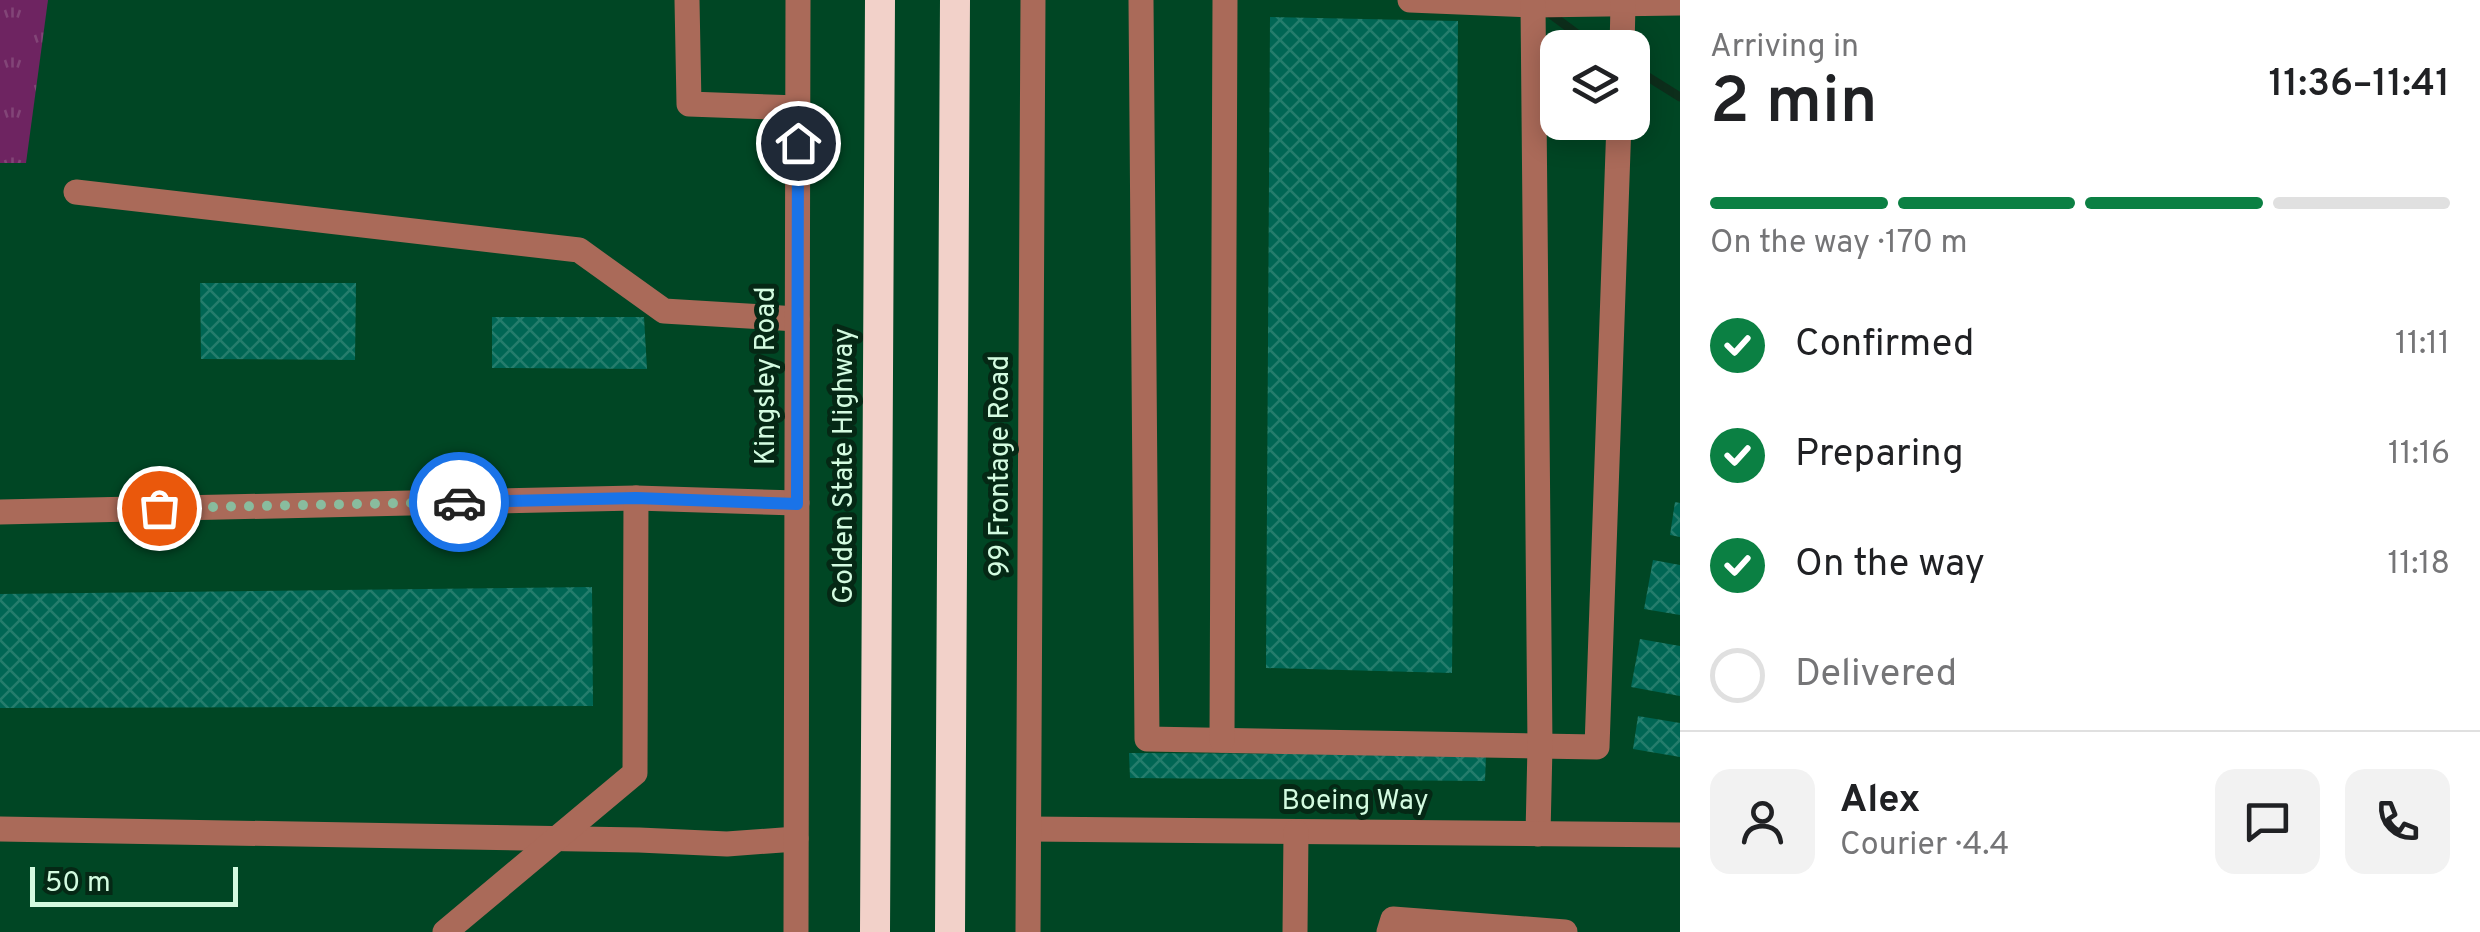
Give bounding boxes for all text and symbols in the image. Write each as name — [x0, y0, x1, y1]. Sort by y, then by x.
text: Arriving in — [1710, 28, 1859, 68]
map controls — [1540, 30, 1650, 140]
button: layers — [1540, 30, 1650, 140]
text: 11:36–11:41 — [2268, 61, 2450, 110]
text: 2 min — [1710, 64, 1878, 146]
pin — [756, 101, 841, 186]
icon: home — [771, 116, 826, 171]
text: On the way · 170 m — [1710, 224, 1968, 264]
street label: Kingsley Road — [749, 287, 785, 465]
icon: check — [1710, 318, 1765, 373]
text: Confirmed — [1795, 321, 1974, 370]
text: 11:11 — [2395, 325, 2450, 365]
street label: Golden State Highway — [827, 328, 863, 604]
street label: 99 Frontage Road — [983, 355, 1019, 577]
icon: check — [1710, 428, 1765, 483]
text: Preparing — [1795, 431, 1964, 480]
text: 11:16 — [2388, 435, 2450, 475]
courier — [409, 452, 509, 552]
pin — [117, 466, 202, 551]
icon: car — [432, 475, 487, 530]
icon: bag — [132, 481, 187, 536]
icon: check — [1710, 538, 1765, 593]
text: On the way — [1795, 541, 1985, 590]
text: 11:18 — [2387, 545, 2450, 585]
text: Delivered — [1795, 651, 1957, 700]
button: person — [1710, 769, 1815, 874]
button: chat — [2215, 769, 2320, 874]
button: phone — [2345, 769, 2450, 874]
text: Alex — [1840, 777, 1920, 826]
street label: Boeing Way — [1281, 784, 1429, 820]
text: Courier · 4.4 — [1840, 826, 2009, 866]
scale bar — [30, 862, 238, 906]
text: 50 m — [45, 866, 111, 902]

